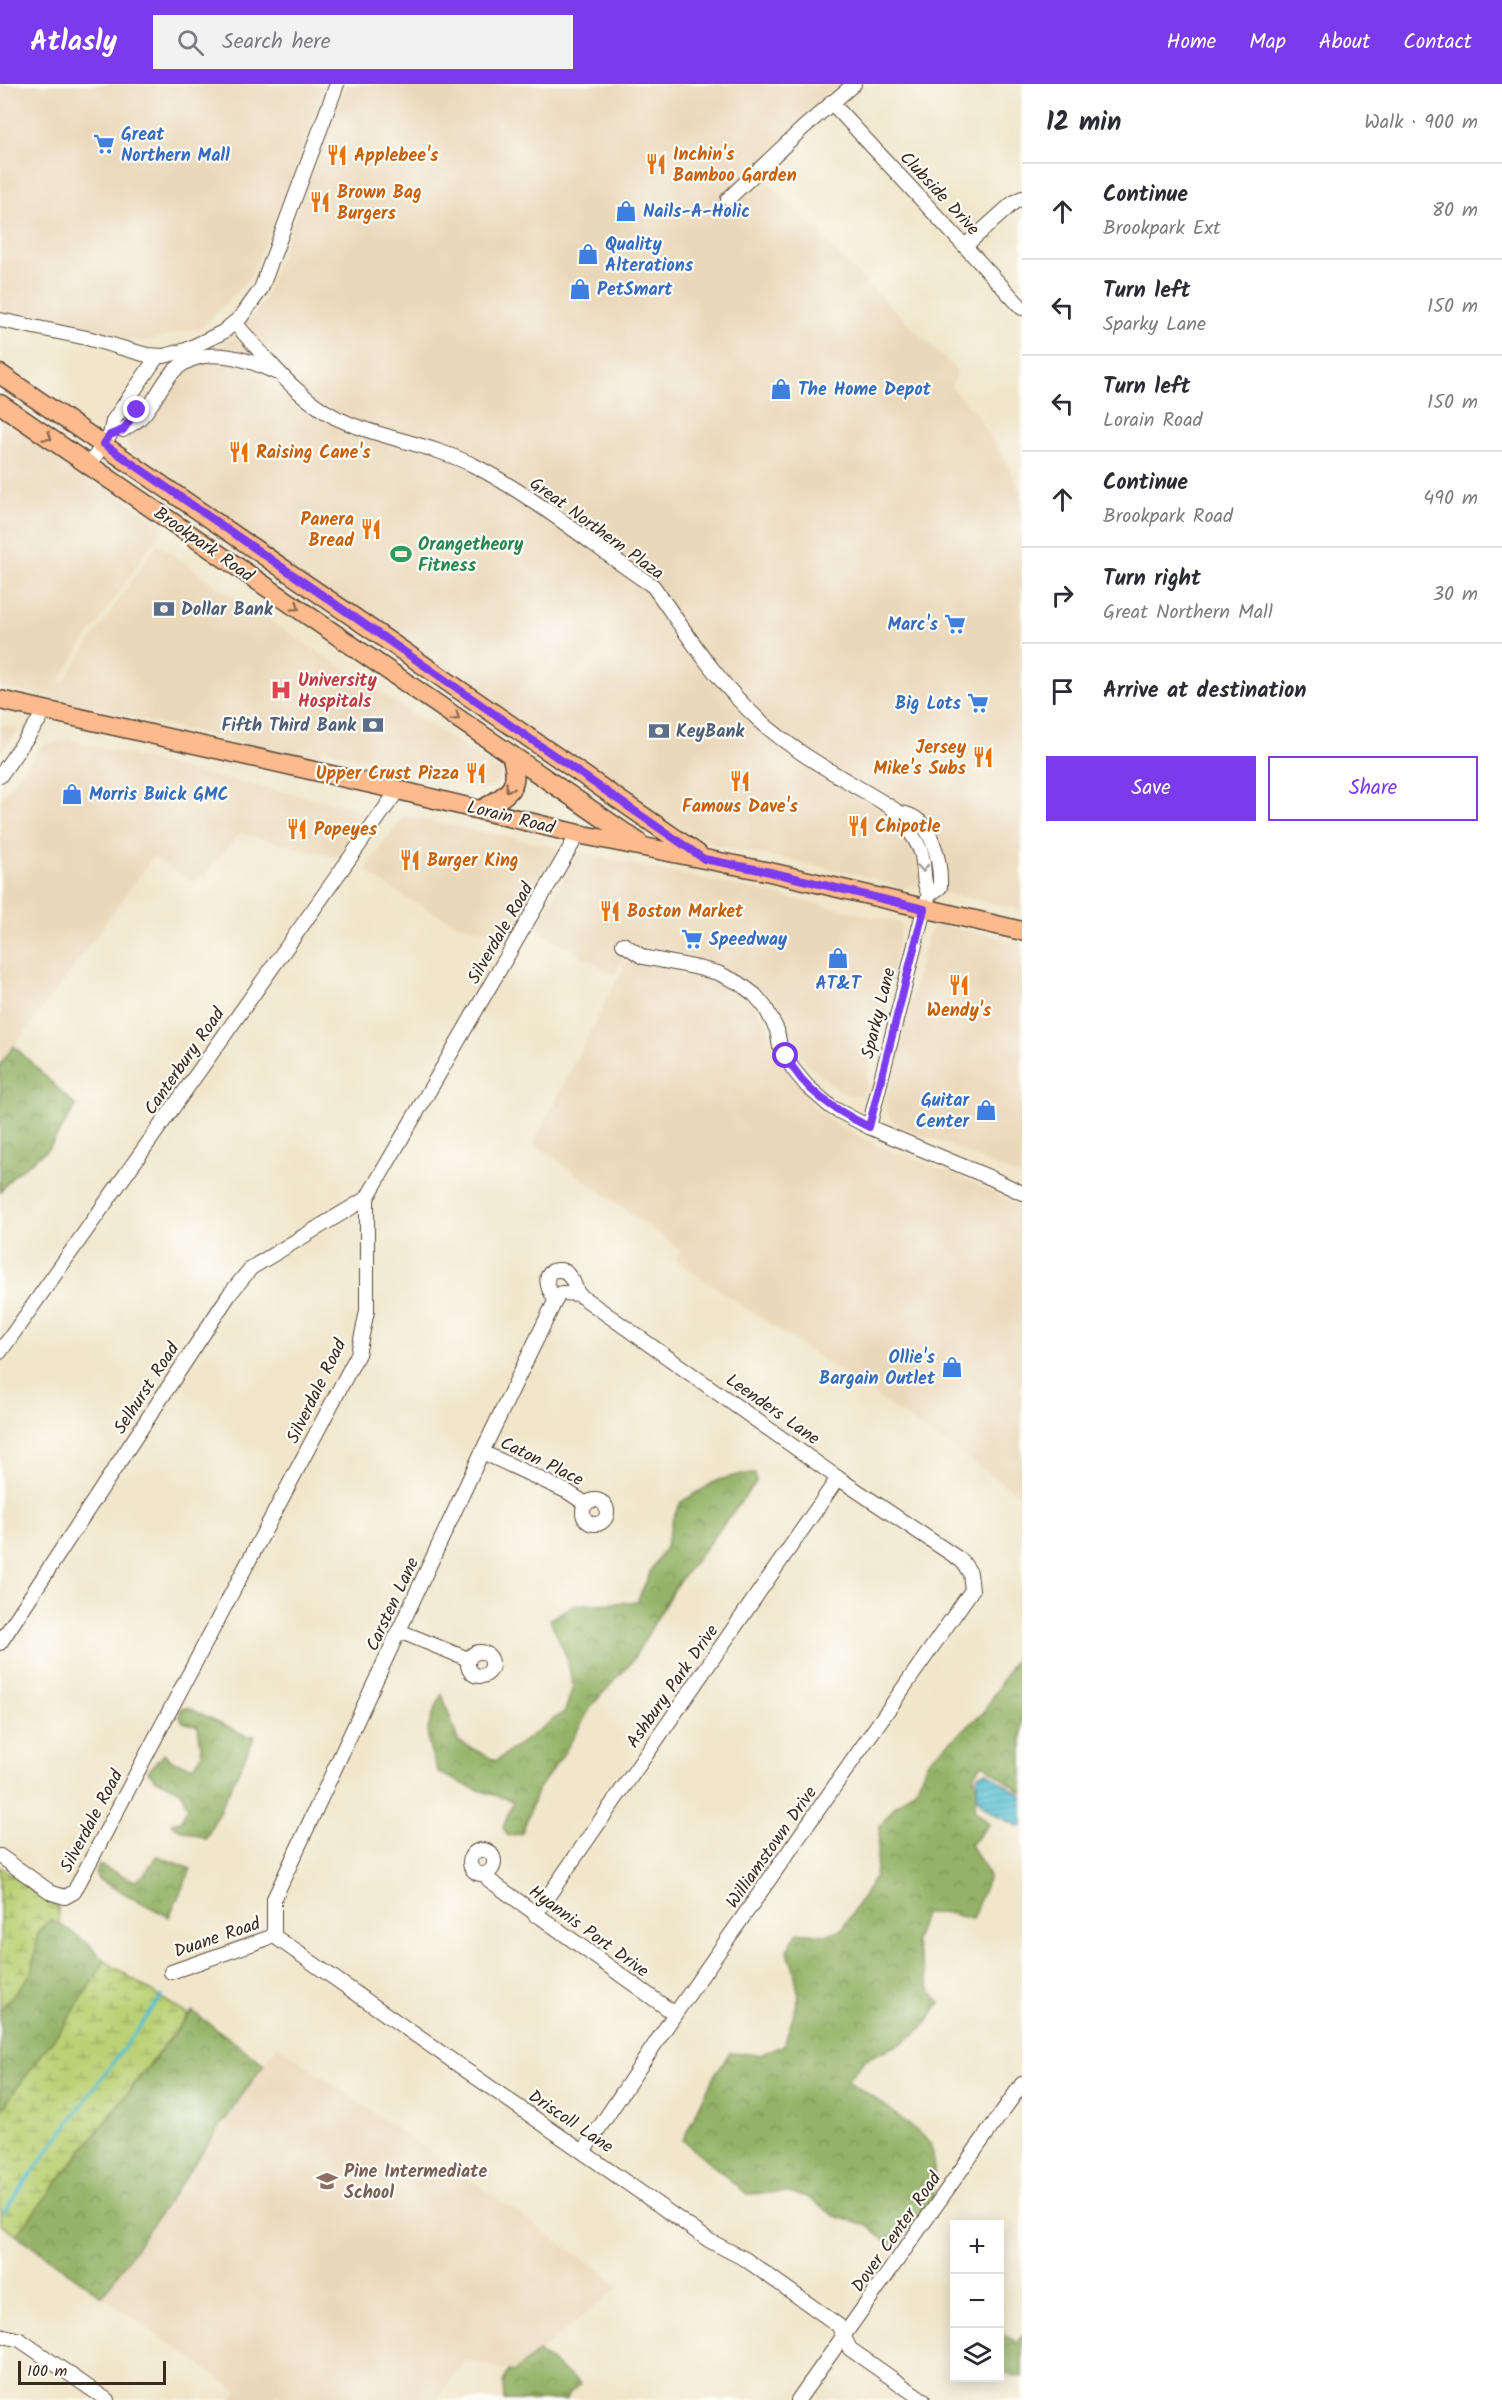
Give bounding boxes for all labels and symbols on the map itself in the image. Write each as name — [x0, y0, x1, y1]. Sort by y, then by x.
place label: Great Northern Mall — [121, 121, 230, 171]
supermarket icon: Great Northern Mall — [92, 132, 116, 156]
place label: Inchin's Bamboo Garden — [673, 141, 797, 191]
place label: Applebee's — [354, 142, 439, 171]
restaurant icon: Applebee's — [325, 143, 349, 167]
street label: Clubside Drive — [892, 145, 986, 243]
restaurant icon: Inchin's Bamboo Garden — [644, 152, 668, 176]
place label: Brown Bag Burgers — [337, 179, 422, 229]
restaurant icon: Brown Bag Burgers — [308, 190, 332, 214]
place label: Nails-A-Holic — [643, 198, 750, 227]
shop icon: Nails-A-Holic — [614, 199, 638, 223]
place label: Quality Alterations — [605, 231, 694, 281]
shop icon: Quality Alterations — [576, 242, 600, 266]
place label: PetSmart — [597, 276, 673, 305]
shop icon: PetSmart — [568, 277, 592, 301]
place label: The Home Depot — [798, 376, 932, 405]
shop icon: The Home Depot — [769, 377, 793, 401]
route end — [123, 396, 149, 422]
one-way arrow — [42, 430, 53, 441]
place label: Raising Cane's — [256, 439, 371, 468]
restaurant icon: Raising Cane's — [227, 440, 251, 464]
street label: Great Northern Plaza — [523, 470, 670, 588]
street label: Brookpark Road — [147, 500, 260, 591]
place label: Panera Bread — [300, 506, 354, 556]
restaurant icon: Panera Bread — [359, 517, 383, 541]
place label: Orangetheory Fitness — [418, 531, 524, 581]
sports icon: Orangetheory Fitness — [389, 542, 413, 566]
place label: Dollar Bank — [181, 596, 274, 625]
bank icon: Dollar Bank — [152, 597, 176, 621]
one-way arrow — [289, 600, 300, 611]
place label: Marc's — [888, 611, 939, 640]
supermarket icon: Marc's — [943, 612, 967, 636]
place label: University Hospitals — [298, 667, 377, 717]
hospital icon: University Hospitals — [269, 678, 293, 702]
place label: Big Lots — [895, 690, 962, 719]
supermarket icon: Big Lots — [966, 691, 990, 715]
one-way arrow — [450, 710, 461, 721]
place label: Fifth Third Bank — [222, 712, 357, 741]
bank icon: Fifth Third Bank — [361, 713, 385, 737]
place label: KeyBank — [676, 718, 745, 747]
bank icon: KeyBank — [647, 719, 671, 743]
place label: Jersey Mike's Subs — [873, 734, 967, 784]
restaurant icon: Jersey Mike's Subs — [971, 745, 995, 769]
place label: Upper Crust Pizza — [316, 760, 459, 789]
restaurant icon: Upper Crust Pizza — [464, 761, 488, 785]
restaurant icon: Famous Dave's — [728, 769, 752, 793]
place label: Morris Buick GMC — [89, 781, 229, 810]
shop icon: Morris Buick GMC — [60, 782, 84, 806]
one-way arrow — [506, 782, 517, 793]
place label: Famous Dave's — [682, 793, 799, 822]
street label: Lorain Road — [464, 794, 559, 844]
place label: Chipotle — [875, 813, 941, 842]
restaurant icon: Chipotle — [846, 814, 870, 838]
place label: Popeyes — [314, 816, 378, 845]
restaurant icon: Popeyes — [285, 817, 309, 841]
place label: Burger King — [427, 847, 519, 876]
restaurant icon: Burger King — [398, 848, 422, 872]
one-way arrow — [916, 864, 929, 873]
street label: Silverdale Road — [460, 877, 543, 990]
place label: Boston Market — [627, 898, 744, 927]
restaurant icon: Boston Market — [598, 899, 622, 923]
place label: Speedway — [709, 926, 788, 955]
supermarket icon: Speedway — [680, 927, 704, 951]
shop icon: AT&T — [826, 946, 850, 970]
street label: Sparky Lane — [854, 965, 905, 1062]
place label: AT&T — [815, 970, 863, 999]
restaurant icon: Wendy's — [947, 973, 971, 997]
place label: Wendy's — [927, 997, 992, 1026]
street label: Canterbury Road — [137, 1001, 234, 1122]
route start — [772, 1042, 798, 1068]
place label: Guitar Center — [916, 1087, 970, 1137]
shop icon: Guitar Center — [974, 1098, 998, 1122]
street label: Silverdale Road — [280, 1334, 356, 1449]
street label: Selhurst Road — [107, 1336, 188, 1440]
place label: Ollie's Bargain Outlet — [819, 1344, 936, 1394]
shop icon: Ollie's Bargain Outlet — [940, 1355, 964, 1379]
street label: Leenders Lane — [719, 1367, 825, 1454]
street label: Caton Place — [495, 1430, 588, 1495]
street label: Carsten Lane — [359, 1553, 428, 1656]
street label: Ashbury Park Drive — [620, 1619, 727, 1755]
street label: Silverdale Road — [53, 1764, 132, 1878]
street label: Williamstown Drive — [719, 1781, 825, 1915]
street label: Hyannis Port Drive — [522, 1878, 654, 1986]
street label: Duane Road — [170, 1910, 266, 1967]
street label: Driscoll Lane — [522, 2083, 619, 2162]
place label: Pine Intermediate School — [344, 2158, 487, 2208]
street label: Dover Center Road — [845, 2166, 950, 2299]
school or university icon: Pine Intermediate School — [315, 2169, 339, 2193]
scale bar — [18, 2358, 166, 2386]

